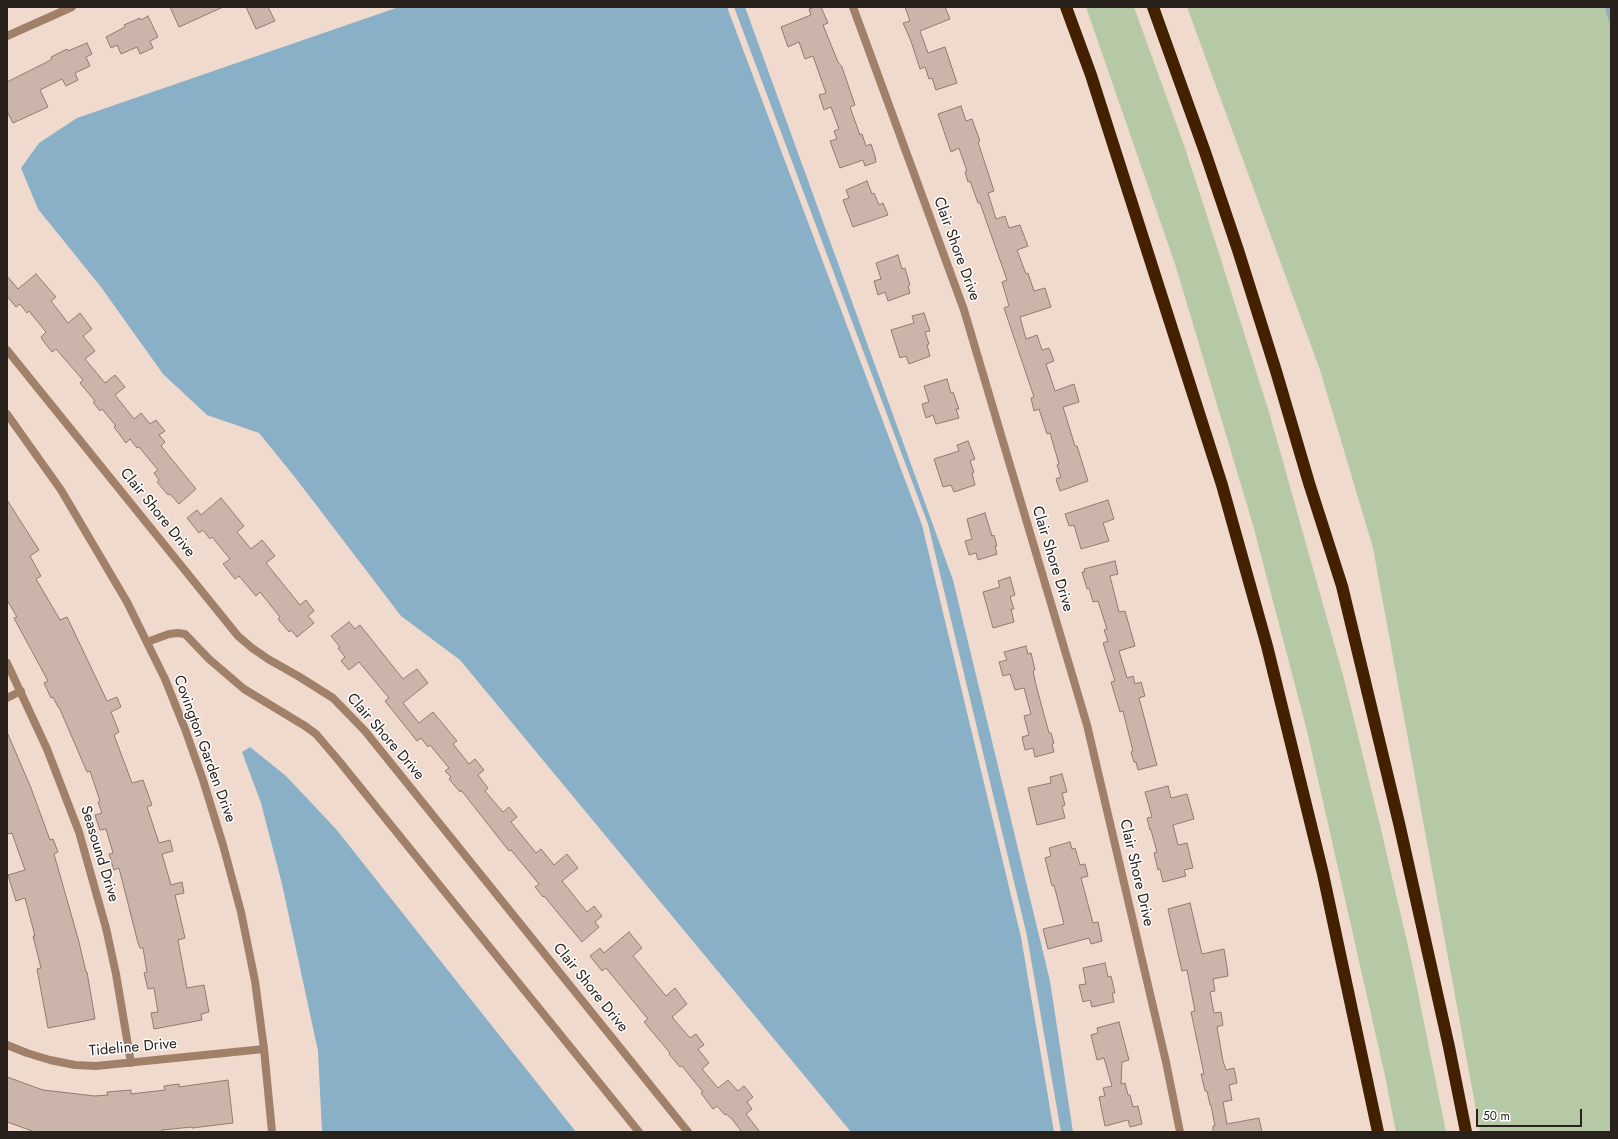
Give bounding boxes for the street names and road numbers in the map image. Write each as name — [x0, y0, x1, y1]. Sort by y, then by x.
street label: Clair Shore Drive — [929, 195, 983, 303]
street label: Clair Shore Drive — [116, 465, 198, 561]
street label: Clair Shore Drive — [1027, 504, 1077, 614]
street label: Covington Garden Drive — [169, 673, 239, 825]
street label: Clair Shore Drive — [342, 690, 428, 784]
street label: Seasound Drive — [76, 804, 122, 904]
street label: Clair Shore Drive — [1115, 818, 1157, 928]
street label: Clair Shore Drive — [549, 940, 631, 1036]
street label: Tideline Drive — [88, 1035, 178, 1061]

